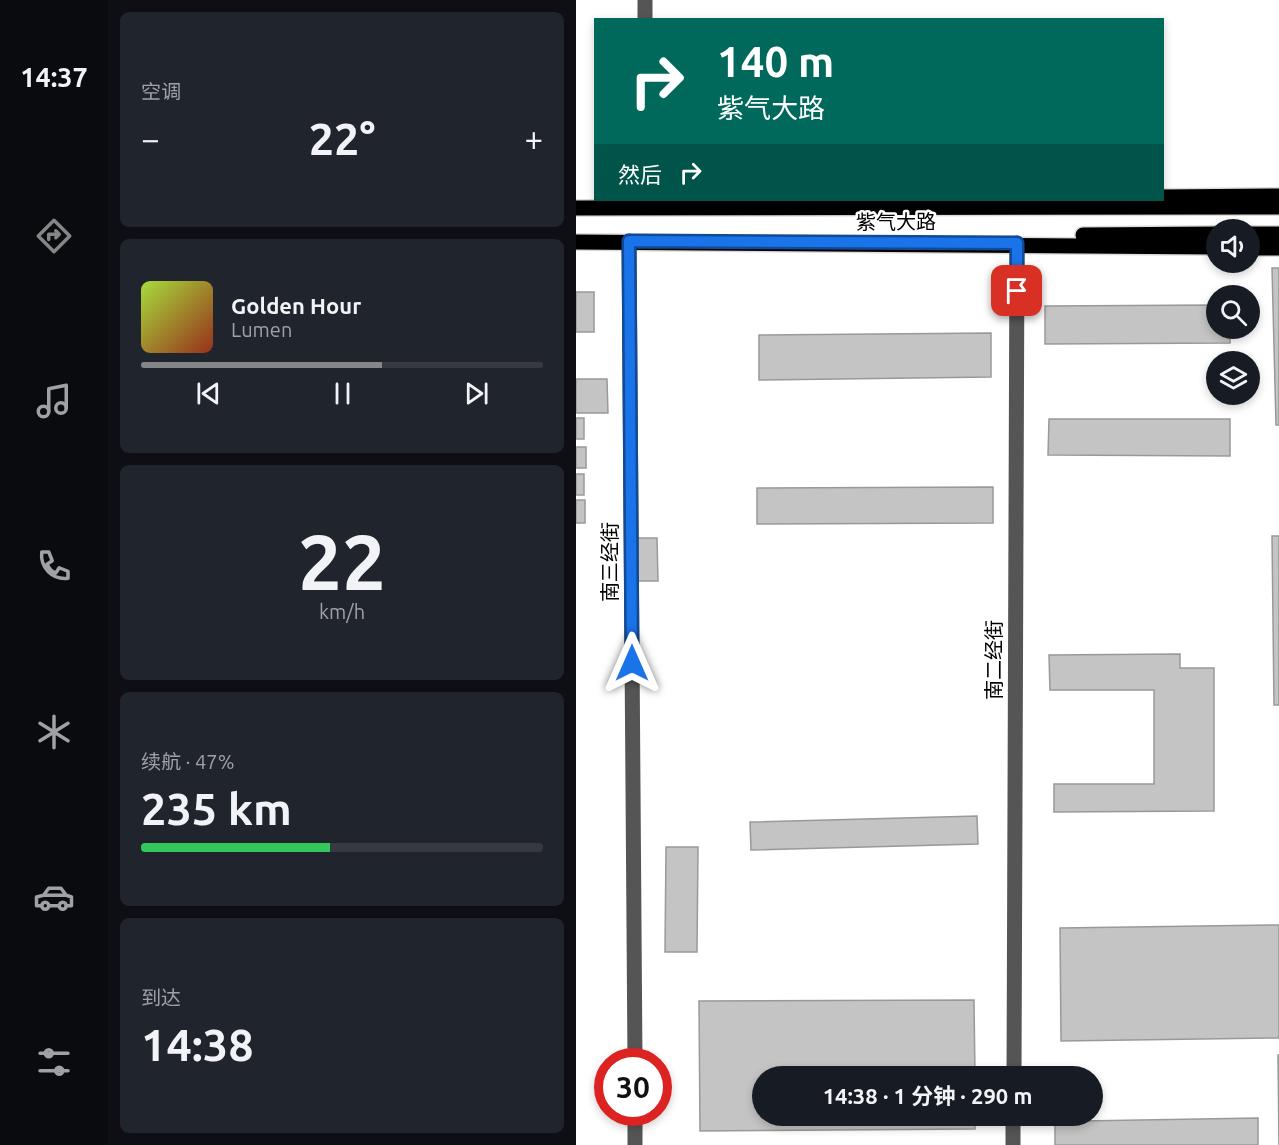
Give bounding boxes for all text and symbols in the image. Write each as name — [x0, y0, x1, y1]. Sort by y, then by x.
text: 140 m — [717, 38, 834, 85]
icon: right — [618, 42, 696, 120]
text: 14:37 — [20, 62, 88, 92]
text: 空调 — [141, 80, 181, 103]
text: 紫气大路 — [717, 93, 825, 123]
text: 22° — [309, 113, 375, 164]
text: − — [141, 120, 160, 157]
text: + — [524, 120, 543, 157]
icon: right — [674, 156, 707, 189]
text: 然后 — [618, 162, 662, 187]
street label: 紫气大路 — [856, 210, 936, 233]
icon: directions — [33, 215, 75, 257]
map controls — [1206, 219, 1260, 405]
button: sound — [1206, 219, 1260, 273]
pin — [991, 265, 1042, 316]
icon: arrive — [1000, 274, 1033, 307]
button: search — [1206, 285, 1260, 339]
text: Golden Hour — [231, 293, 361, 318]
text: Lumen — [231, 318, 292, 341]
button: layers — [1206, 351, 1260, 405]
icon: previous — [192, 377, 225, 410]
icon: pause — [326, 377, 359, 410]
icon: next — [460, 377, 493, 410]
icon: music — [33, 380, 75, 422]
text: 22 — [298, 517, 386, 605]
street label: 南三经街 — [598, 522, 621, 602]
icon: phone — [33, 545, 75, 587]
text: km/h — [319, 600, 365, 623]
street label: 南二经街 — [982, 620, 1005, 700]
position arrow — [600, 631, 664, 695]
icon: climate — [33, 711, 75, 753]
text: 续航 · 47% — [141, 750, 234, 773]
text: 235 km — [141, 783, 292, 834]
icon: car — [33, 876, 75, 918]
text: 到达 — [141, 986, 181, 1009]
text: 14:38 — [141, 1019, 254, 1070]
icon: filters — [33, 1041, 75, 1083]
speed limit sign: 30 — [594, 1048, 672, 1126]
text: 14:38 · 1 分钟 · 290 m — [823, 1083, 1032, 1108]

